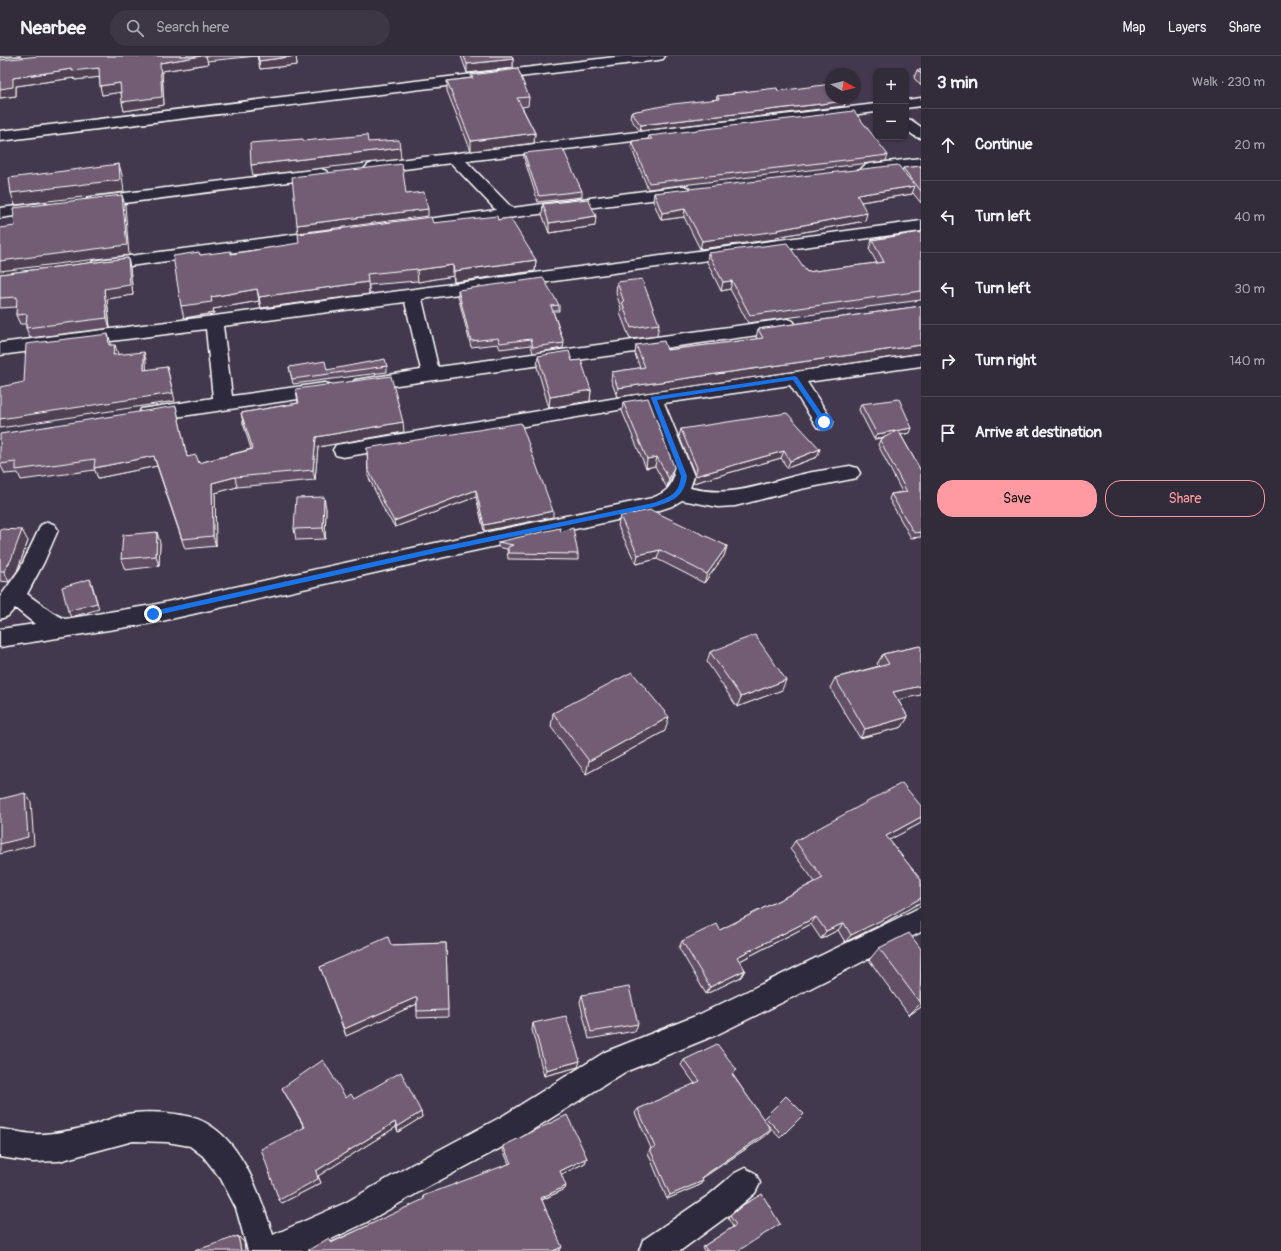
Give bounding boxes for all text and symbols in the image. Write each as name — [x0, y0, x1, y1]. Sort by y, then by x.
search box — [110, 10, 390, 46]
text: Nearbee — [20, 16, 86, 40]
icon: search — [124, 17, 146, 39]
text: Search here — [156, 18, 229, 37]
text: Map — [1123, 19, 1146, 36]
text: Layers — [1168, 19, 1206, 36]
text: Share — [1228, 19, 1261, 36]
north arrow — [825, 68, 861, 104]
map controls — [873, 68, 909, 140]
button: + — [873, 68, 909, 104]
text: 3 min — [937, 72, 978, 93]
text: Walk · 230 m — [1192, 74, 1265, 90]
button: − — [873, 104, 909, 140]
icon: ahead — [937, 134, 959, 156]
text: Continue — [975, 135, 1033, 154]
text: 20 m — [1234, 137, 1265, 153]
icon: left — [937, 206, 959, 228]
text: Turn left — [975, 207, 1031, 226]
text: 40 m — [1234, 209, 1265, 225]
icon: left — [937, 278, 959, 300]
text: Turn left — [975, 279, 1031, 298]
text: 30 m — [1235, 281, 1265, 297]
icon: right — [937, 350, 959, 372]
text: Turn right — [975, 351, 1036, 370]
text: 140 m — [1229, 353, 1265, 369]
route start — [815, 413, 833, 431]
icon: arrive — [937, 422, 959, 444]
text: Arrive at destination — [975, 423, 1102, 442]
button: Save — [937, 480, 1097, 517]
button: Share — [1105, 480, 1265, 517]
route end — [144, 605, 162, 623]

